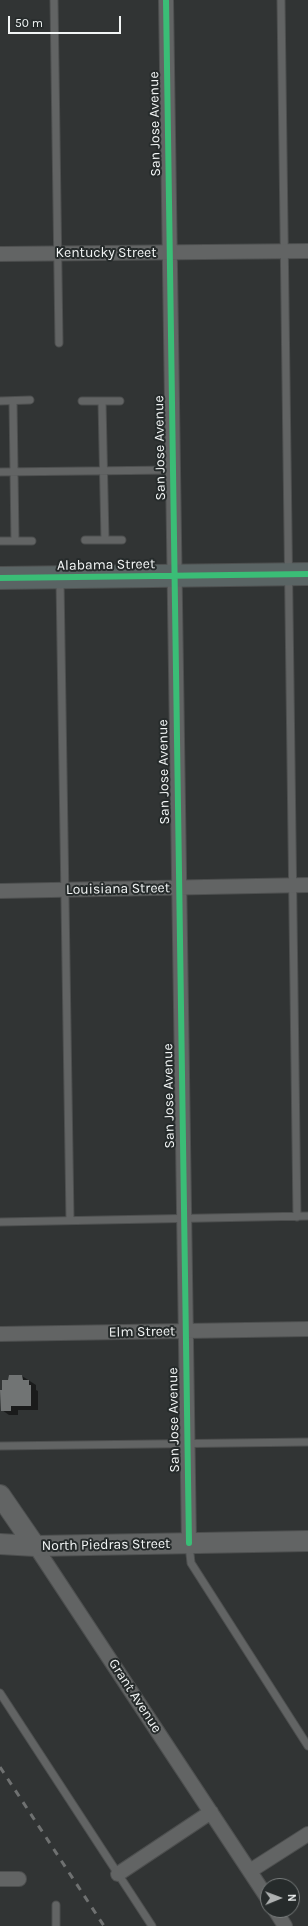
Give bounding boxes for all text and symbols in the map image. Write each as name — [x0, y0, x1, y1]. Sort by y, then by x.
scale bar — [10, 8, 123, 34]
text: 50 m — [15, 16, 43, 30]
street label: San Jose Avenue — [146, 71, 164, 177]
street label: Kentucky Street — [55, 245, 157, 261]
street label: San Jose Avenue — [151, 395, 169, 501]
street label: Alabama Street — [57, 556, 155, 574]
street label: San Jose Avenue — [155, 719, 173, 825]
street label: Louisiana Street — [66, 880, 170, 898]
street label: San Jose Avenue — [160, 1043, 178, 1149]
street label: Elm Street — [109, 1323, 175, 1341]
street label: San Jose Avenue — [165, 1367, 183, 1473]
street label: North Piedras Street — [42, 1535, 170, 1555]
street label: Grant Avenue — [105, 1656, 165, 1736]
north arrow — [260, 1878, 300, 1918]
text: N — [285, 1894, 298, 1902]

